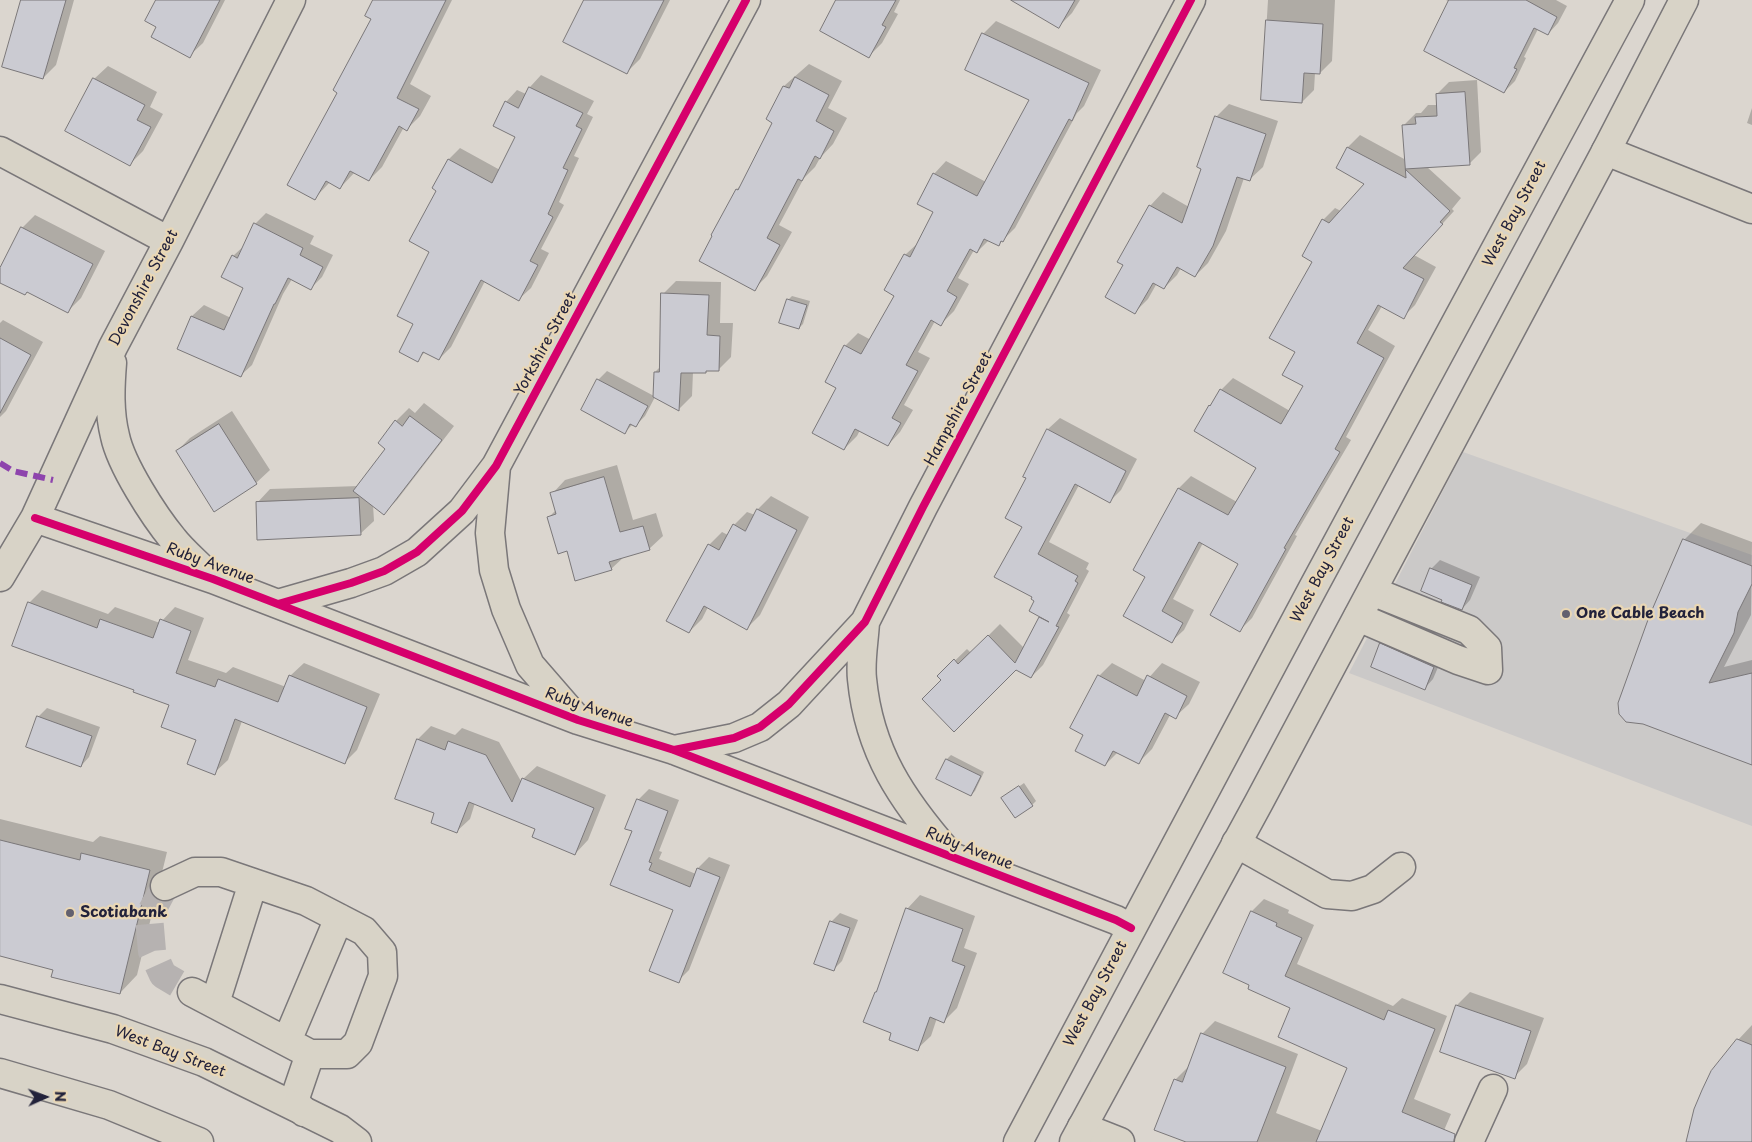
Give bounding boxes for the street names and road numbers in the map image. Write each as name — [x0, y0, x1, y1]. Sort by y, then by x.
street label: West Bay Street — [1480, 158, 1550, 270]
street label: Devonshire Street — [106, 227, 182, 349]
street label: Yorkshire Street — [511, 289, 581, 399]
street label: Hampshire Street — [921, 349, 997, 469]
street label: West Bay Street — [1288, 514, 1358, 626]
street label: Ruby Avenue — [164, 540, 256, 588]
street label: Ruby Avenue — [542, 684, 636, 732]
street label: Ruby Avenue — [923, 824, 1015, 874]
street label: West Bay Street — [1061, 938, 1131, 1050]
street label: West Bay Street — [112, 1023, 228, 1081]

